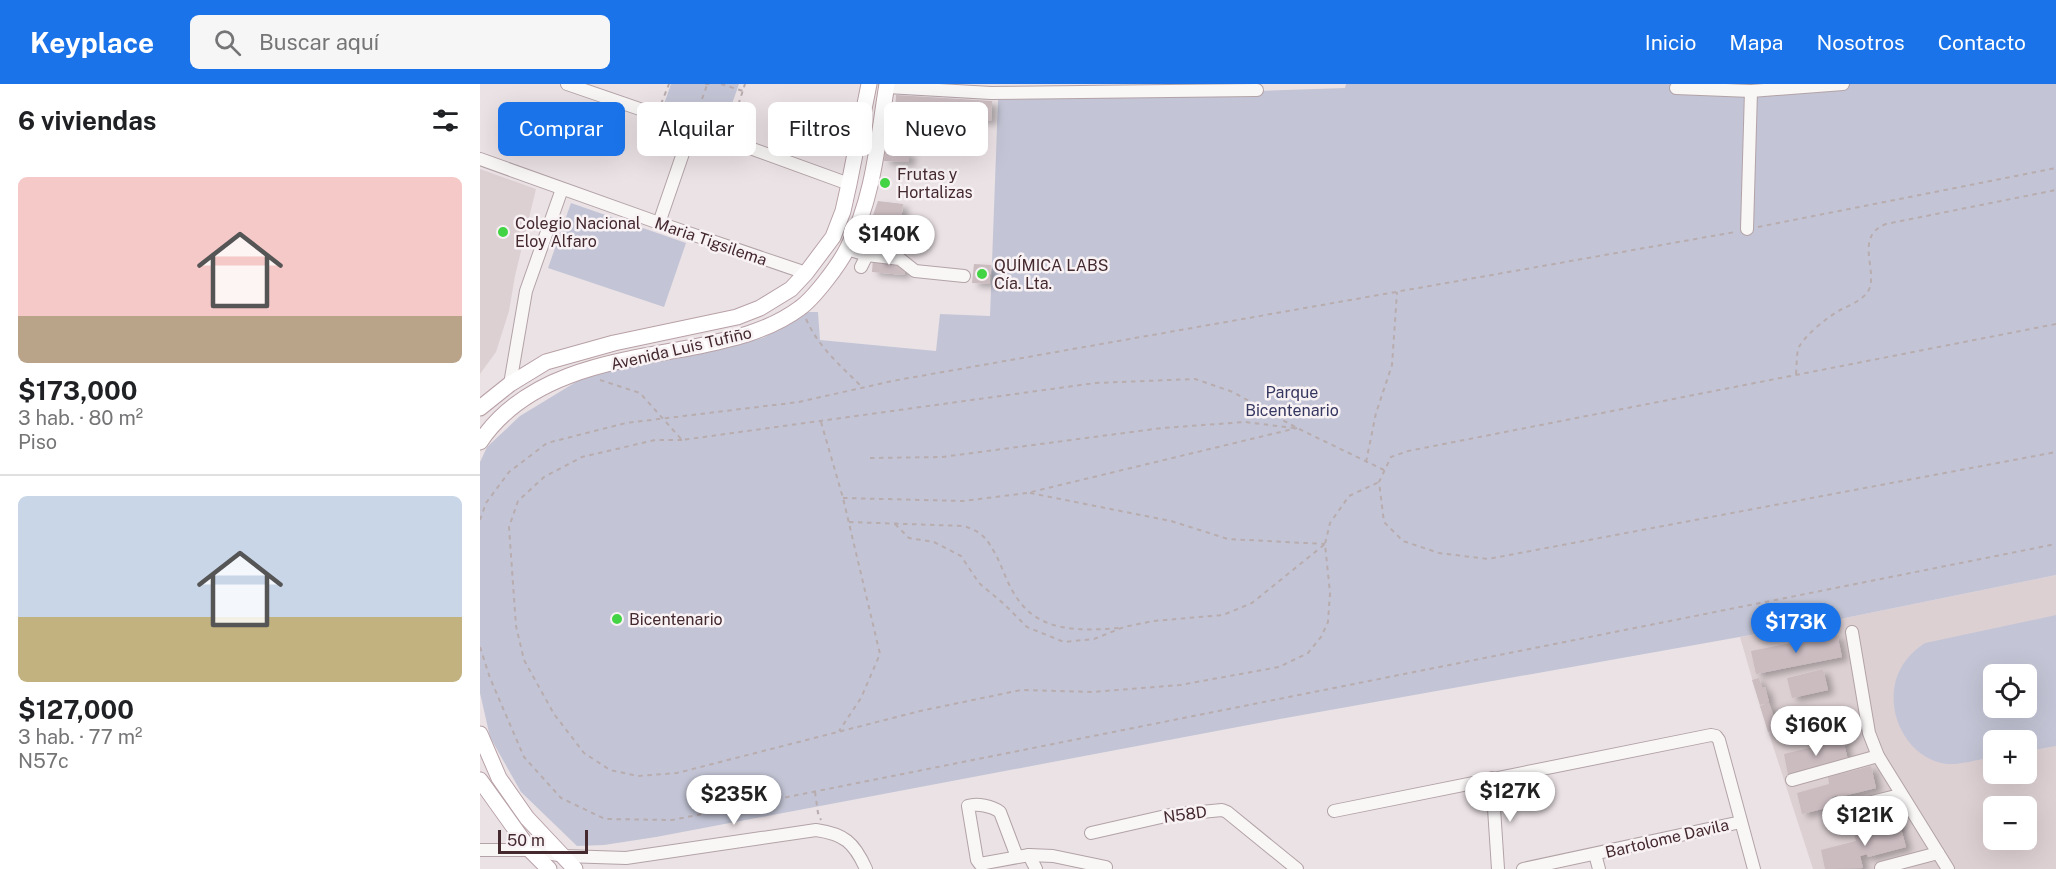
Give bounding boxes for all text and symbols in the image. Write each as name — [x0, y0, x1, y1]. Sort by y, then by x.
search box — [190, 15, 610, 69]
text: Keyplace — [30, 26, 154, 59]
icon: search — [211, 26, 244, 59]
text: Buscar aquí — [259, 29, 379, 55]
text: Inicio — [1645, 30, 1696, 55]
text: Mapa — [1729, 30, 1783, 55]
text: Nosotros — [1816, 30, 1905, 55]
text: Contacto — [1938, 30, 2026, 55]
chip: Comprar — [498, 102, 625, 156]
chip: Alquilar — [637, 102, 756, 156]
chip: Filtros — [768, 102, 872, 156]
chip: Nuevo — [884, 102, 988, 156]
icon: filters — [429, 104, 462, 137]
text: 6 viviendas — [18, 105, 156, 136]
place label: Frutas y Hortalizas — [897, 165, 973, 202]
marker: Frutas y Hortalizas — [878, 176, 892, 190]
street label: Maria Tigsilema — [652, 213, 769, 270]
place label: Colegio Nacional Eloy Alfaro — [515, 214, 641, 251]
pin: $140K — [847, 215, 931, 266]
icon: home — [186, 216, 294, 324]
text: $140K — [858, 222, 920, 246]
marker: Colegio Nacional Eloy Alfaro — [496, 225, 510, 239]
place label: QUÍMICA LABS Cía. Lta. — [994, 255, 1109, 293]
marker: QUÍMICA LABS Cía. Lta. — [975, 267, 989, 281]
street label: Avenida Luis Tufiño — [609, 323, 753, 374]
text: $173,000 — [18, 375, 137, 406]
park label: Parque Bicentenario — [1245, 383, 1339, 420]
text: 3 hab. · 80 m² — [18, 406, 143, 430]
text: Piso — [18, 430, 57, 454]
icon: home — [186, 535, 294, 643]
pin: $173K — [1754, 603, 1838, 654]
place label: Bicentenario — [629, 610, 723, 629]
text: $173K — [1765, 610, 1827, 634]
marker: Bicentenario — [610, 612, 624, 626]
map controls — [1983, 664, 2037, 850]
button: locate — [1983, 664, 2037, 718]
text: $127,000 — [18, 694, 134, 725]
pin: $160K — [1774, 706, 1858, 757]
text: $160K — [1785, 713, 1847, 737]
text: 3 hab. · 77 m² — [18, 725, 142, 749]
button: + — [1983, 730, 2037, 784]
text: N57c — [18, 749, 69, 773]
pin: $127K — [1468, 772, 1552, 823]
pin: $235K — [692, 775, 776, 826]
text: $127K — [1479, 779, 1541, 803]
text: $235K — [700, 782, 768, 806]
pin: $121K — [1823, 796, 1907, 847]
button: − — [1983, 796, 2037, 850]
street label: N58D — [1162, 802, 1208, 827]
text: $121K — [1836, 803, 1894, 827]
street label: Bartolome Davila — [1603, 815, 1731, 862]
scale bar — [498, 827, 588, 854]
text: 50 m — [507, 831, 545, 850]

